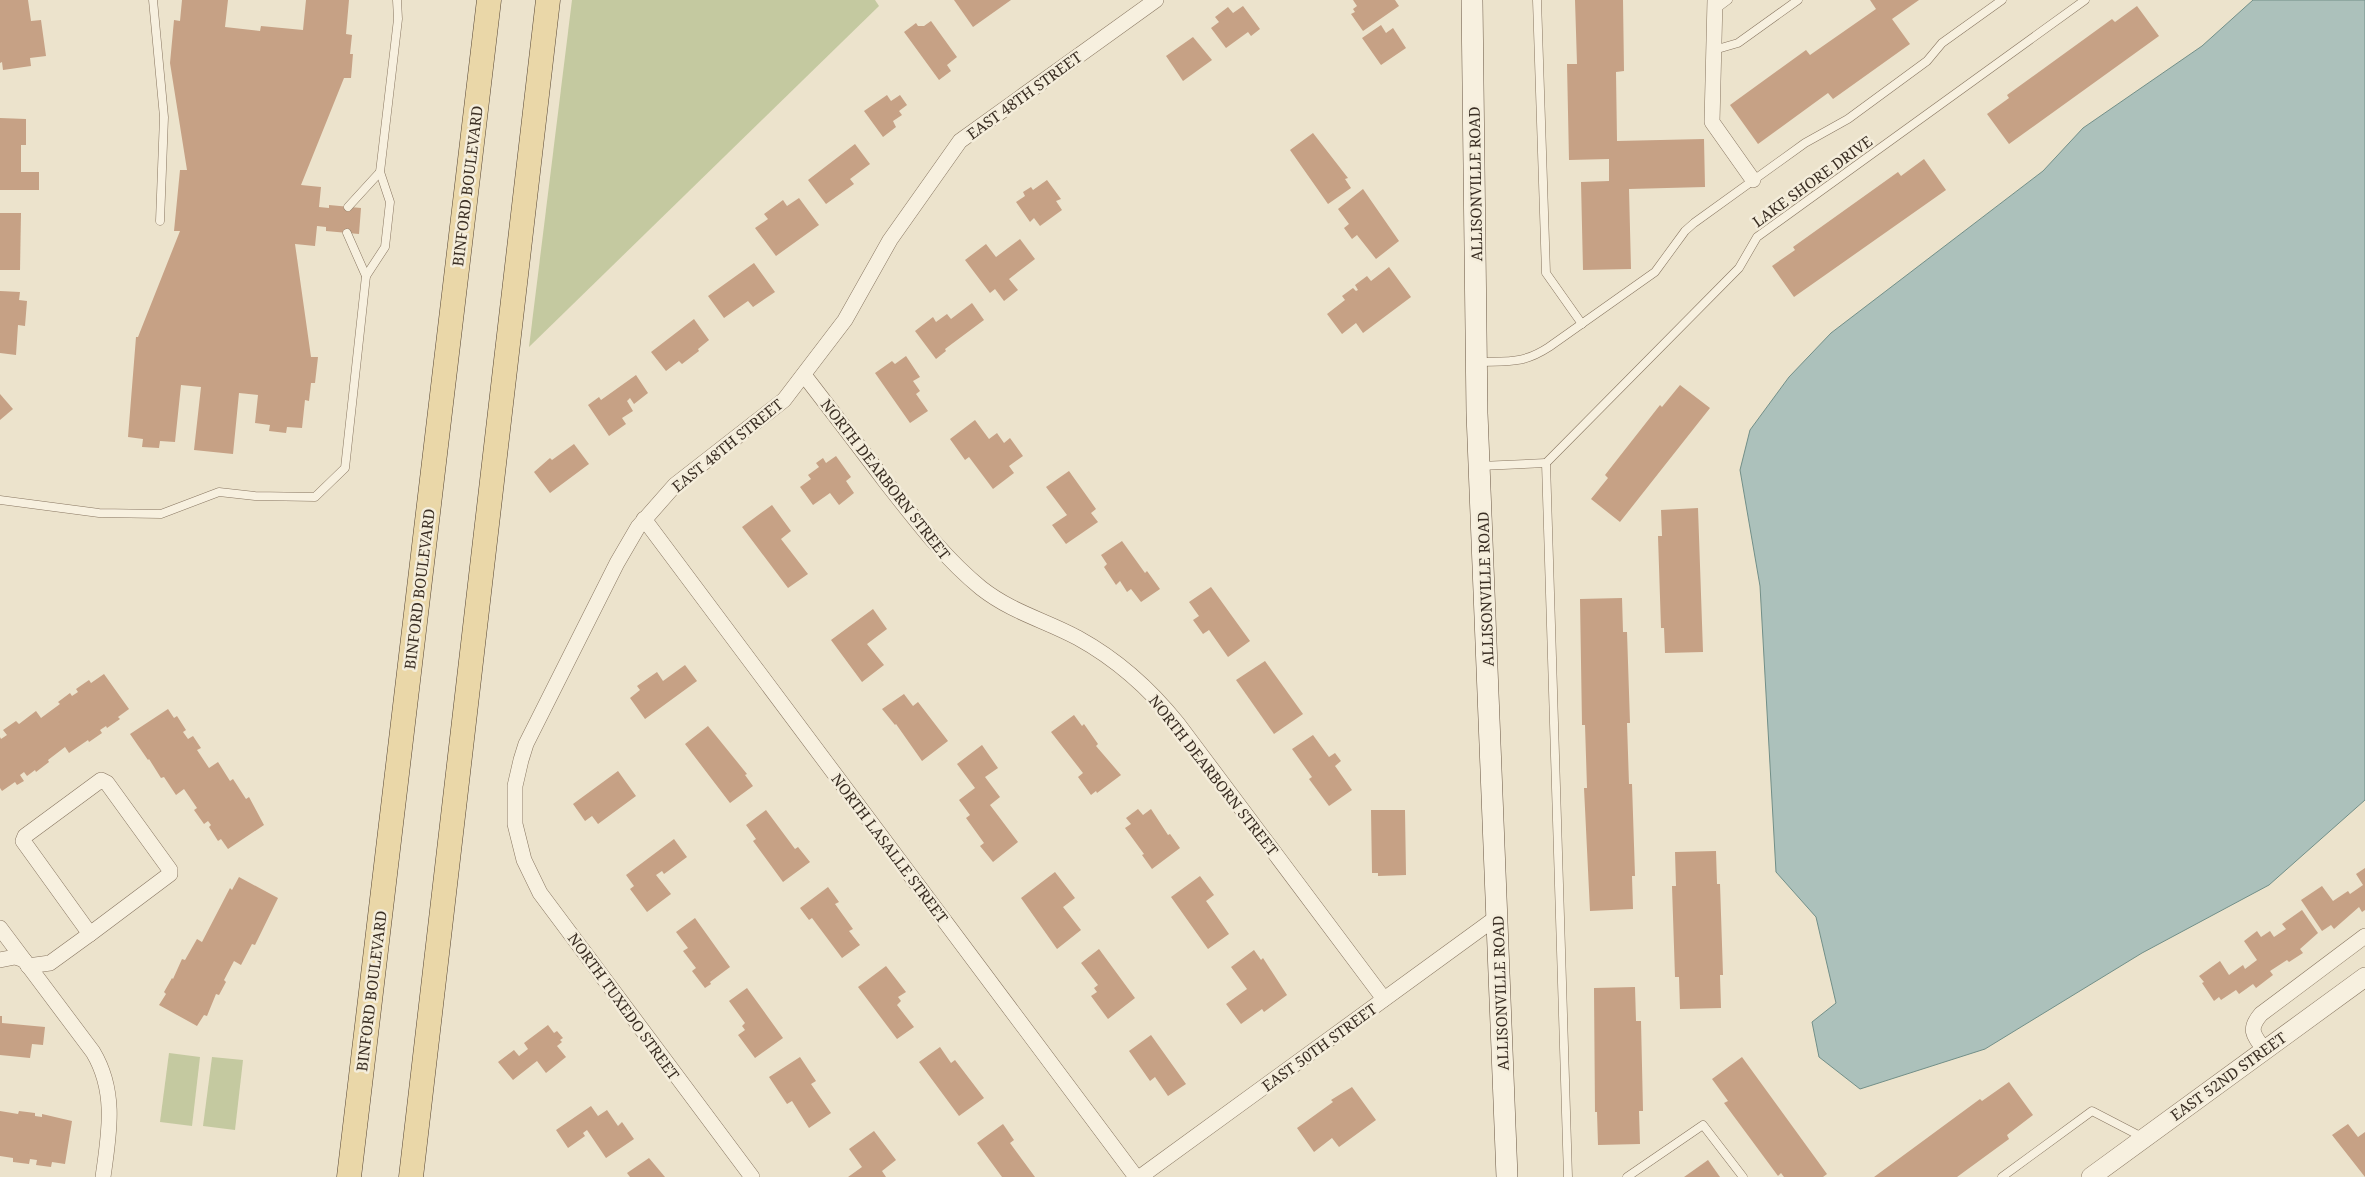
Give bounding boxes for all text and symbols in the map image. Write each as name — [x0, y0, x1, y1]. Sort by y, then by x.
street label: EAST 48TH STREET — [963, 47, 1085, 143]
street label: BINFORD BOULEVARD — [447, 104, 487, 267]
street label: ALLISONVILLE ROAD — [1464, 106, 1486, 262]
street label: LAKE SHORE DRIVE — [1748, 131, 1876, 231]
street label: EAST 48TH STREET — [667, 394, 787, 496]
street label: NORTH DEARBORN STREET — [817, 395, 955, 563]
street label: BINFORD BOULEVARD — [399, 507, 439, 670]
street label: ALLISONVILLE ROAD — [1472, 511, 1498, 667]
street label: NORTH DEARBORN STREET — [1145, 691, 1283, 859]
street label: NORTH LASALLE STREET — [827, 769, 953, 927]
street label: BINFORD BOULEVARD — [351, 909, 391, 1072]
street label: ALLISONVILLE ROAD — [1487, 915, 1513, 1071]
street label: NORTH TUXEDO STREET — [564, 929, 684, 1083]
street label: EAST 50TH STREET — [1258, 999, 1380, 1095]
street label: EAST 52ND STREET — [2166, 1027, 2290, 1125]

